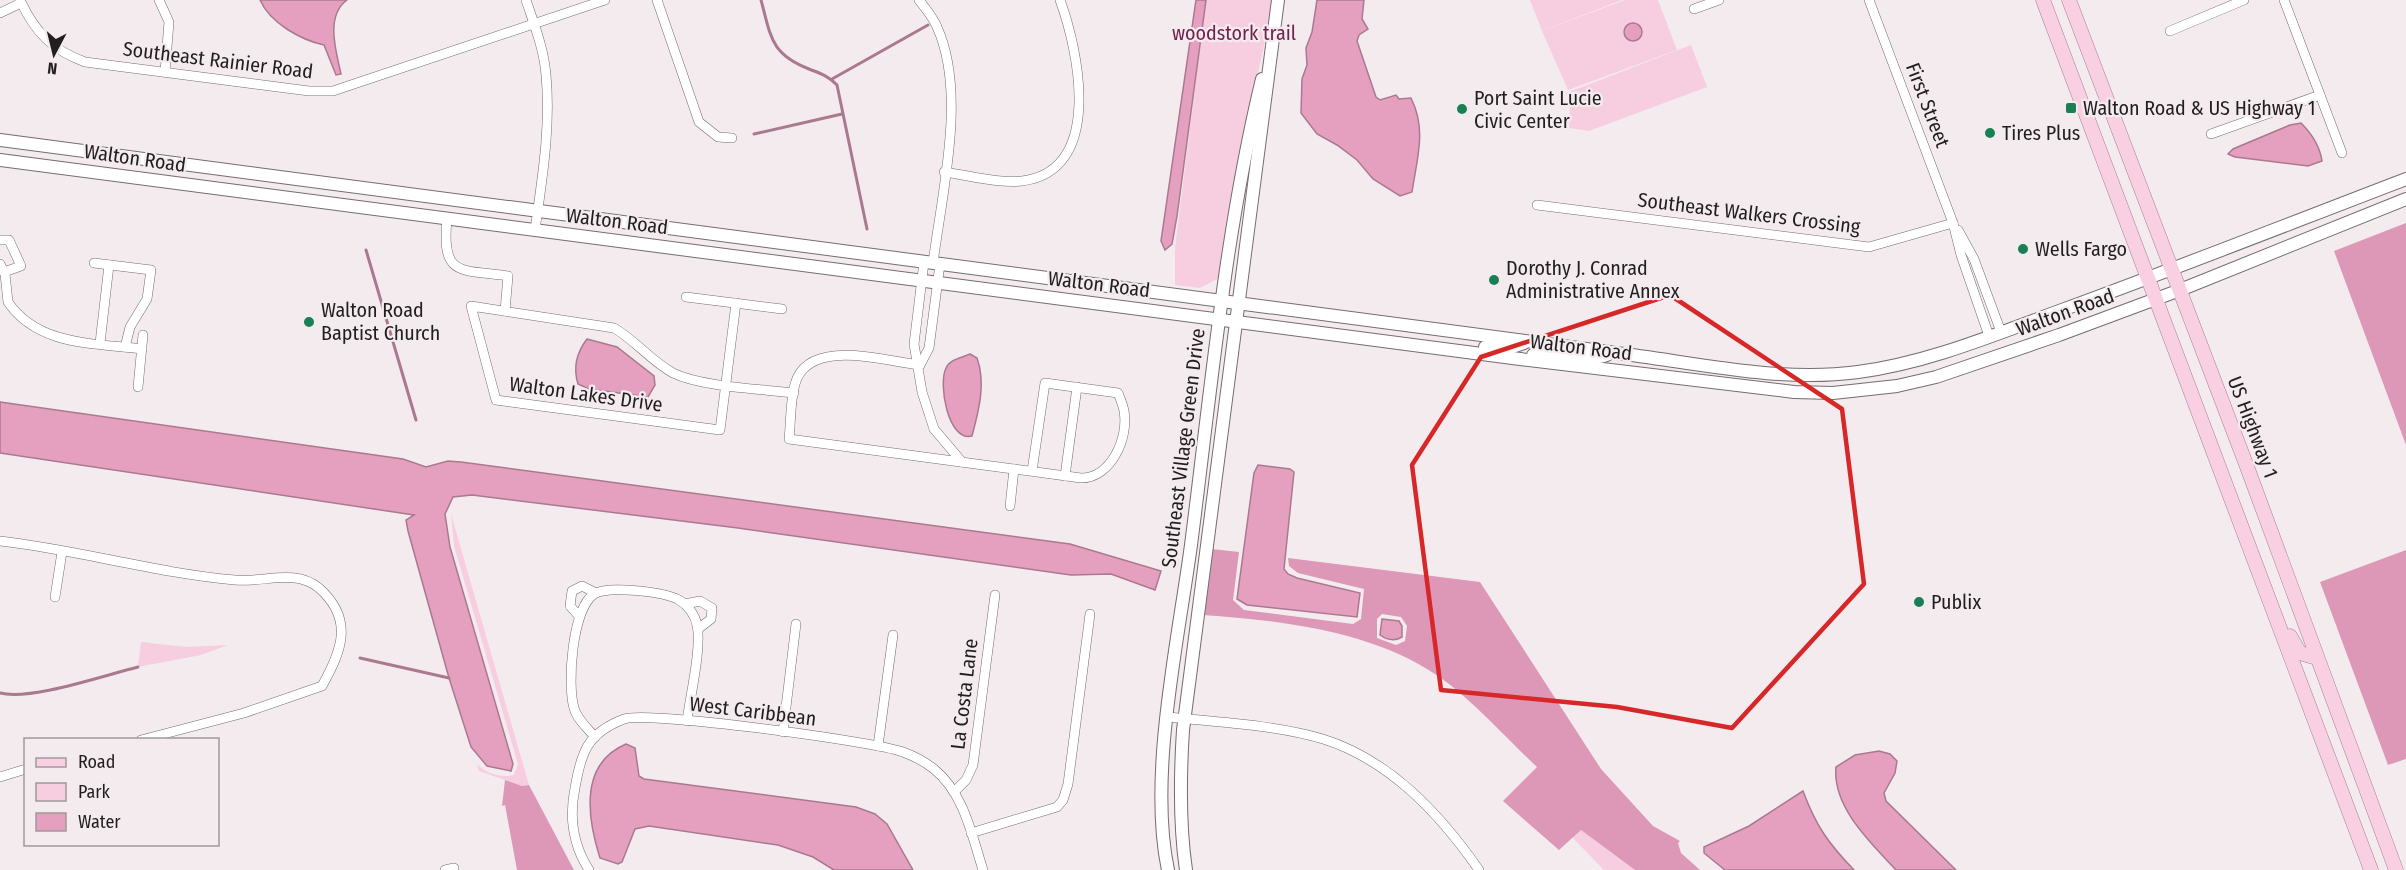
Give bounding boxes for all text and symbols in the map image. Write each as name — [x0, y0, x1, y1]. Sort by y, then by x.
park label: woodstork trail — [1172, 21, 1296, 45]
north arrow — [24, 24, 84, 84]
street label: Southeast Rainier Road — [122, 36, 314, 84]
text: N — [46, 58, 58, 78]
street label: First Street — [1901, 59, 1955, 151]
place label: Port Saint Lucie Civic Center — [1474, 86, 1602, 133]
place label: Walton Road & US Highway 1 — [2083, 96, 2316, 120]
marker: Walton Road & US Highway 1 — [2064, 101, 2078, 115]
marker: Port Saint Lucie Civic Center — [1455, 102, 1469, 116]
place label: Tires Plus — [2002, 121, 2080, 145]
marker: Tires Plus — [1983, 126, 1997, 140]
street label: Walton Road — [82, 139, 188, 177]
street label: Southeast Walkers Crossing — [1636, 187, 1862, 239]
street label: Walton Road — [565, 203, 669, 239]
place label: Wells Fargo — [2035, 237, 2127, 261]
marker: Wells Fargo — [2016, 242, 2030, 256]
place label: Dorothy J. Conrad Administrative Annex — [1506, 256, 1680, 303]
street label: Walton Road — [1047, 266, 1151, 302]
marker: Dorothy J. Conrad Administrative Annex — [1487, 273, 1501, 287]
street label: Walton Road — [2013, 283, 2117, 341]
place label: Walton Road Baptist Church — [321, 298, 440, 345]
marker: Walton Road Baptist Church — [302, 315, 316, 329]
street label: Southeast Village Green Drive — [1156, 327, 1210, 569]
street label: Walton Road — [1529, 329, 1633, 365]
street label: Walton Lakes Drive — [508, 371, 664, 417]
street label: US Highway 1 — [2223, 373, 2283, 481]
place label: Publix — [1931, 590, 1981, 614]
marker: Publix — [1912, 595, 1926, 609]
street label: La Costa Lane — [945, 637, 983, 751]
street label: West Caribbean — [688, 691, 818, 731]
legend — [24, 738, 219, 846]
text: Road — [78, 751, 115, 773]
text: Park — [78, 781, 111, 803]
text: Water — [78, 811, 121, 833]

